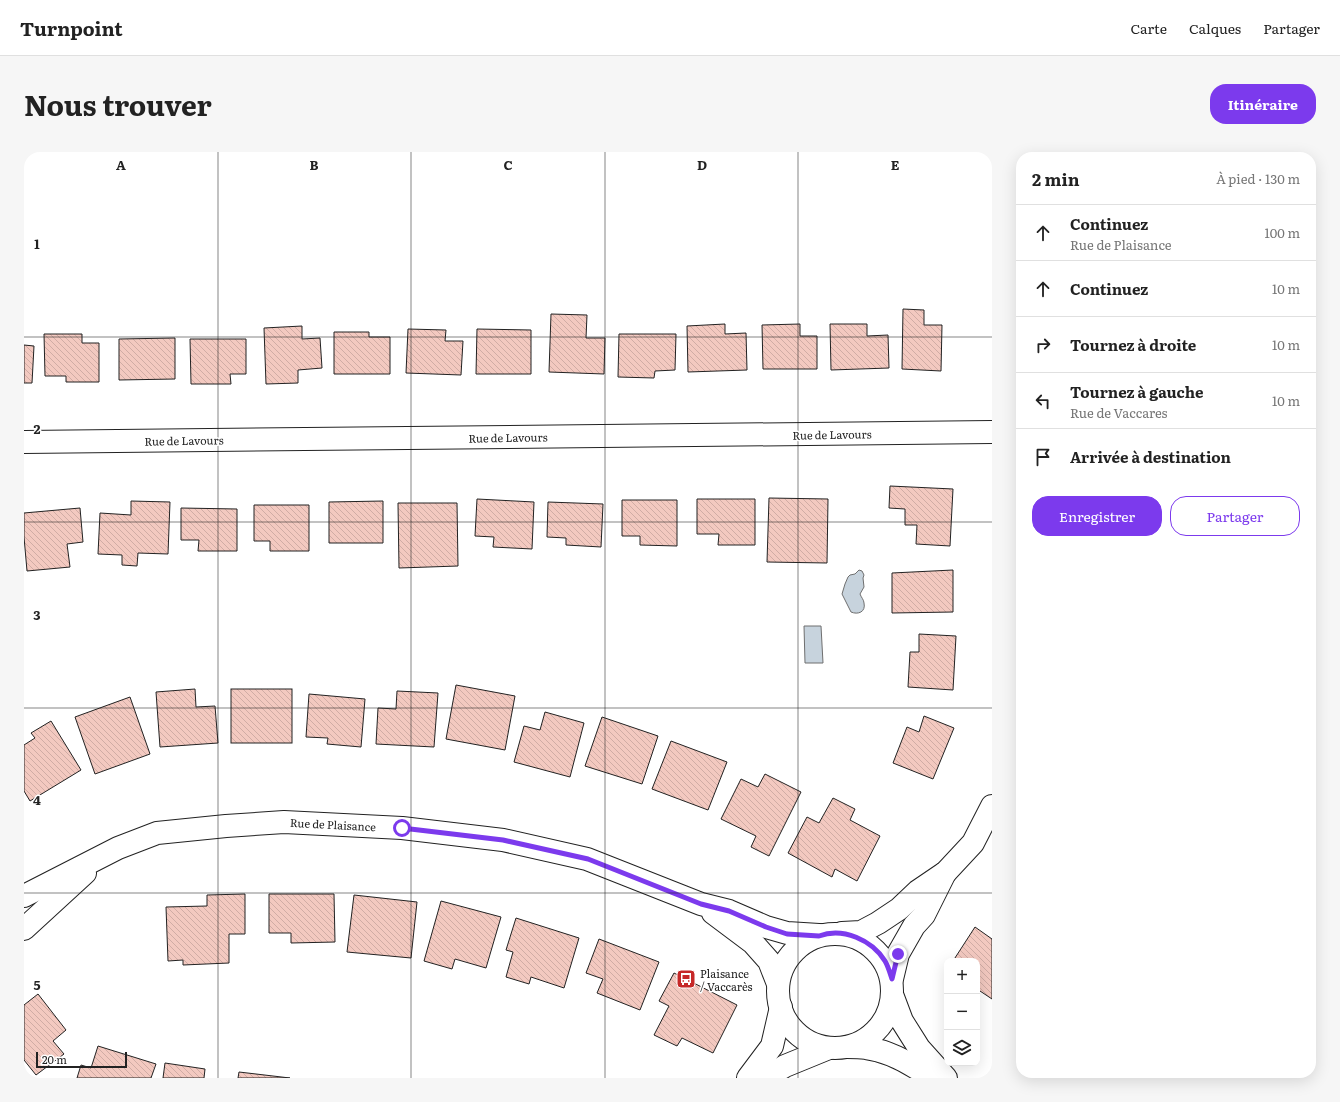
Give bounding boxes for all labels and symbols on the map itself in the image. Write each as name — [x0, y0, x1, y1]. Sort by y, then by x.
text: A — [116, 155, 126, 174]
text: B — [310, 155, 319, 174]
text: C — [503, 155, 513, 174]
text: D — [697, 155, 707, 174]
text: E — [891, 155, 900, 174]
text: 1 — [34, 234, 40, 253]
text: 2 — [34, 419, 41, 438]
street label: Rue de Lavours — [792, 425, 872, 443]
street label: Rue de Lavours — [468, 428, 548, 446]
street label: Rue de Lavours — [144, 431, 224, 449]
text: 3 — [33, 605, 41, 624]
text: 4 — [33, 790, 41, 809]
street label: Rue de Plaisance — [290, 814, 377, 834]
route start — [393, 819, 411, 837]
route end — [889, 945, 907, 963]
place label: Plaisance / Vaccarès — [700, 965, 753, 994]
bus stop icon: Plaisance / Vaccarès — [675, 968, 697, 990]
text: 5 — [33, 975, 41, 994]
scale bar — [36, 1050, 127, 1069]

